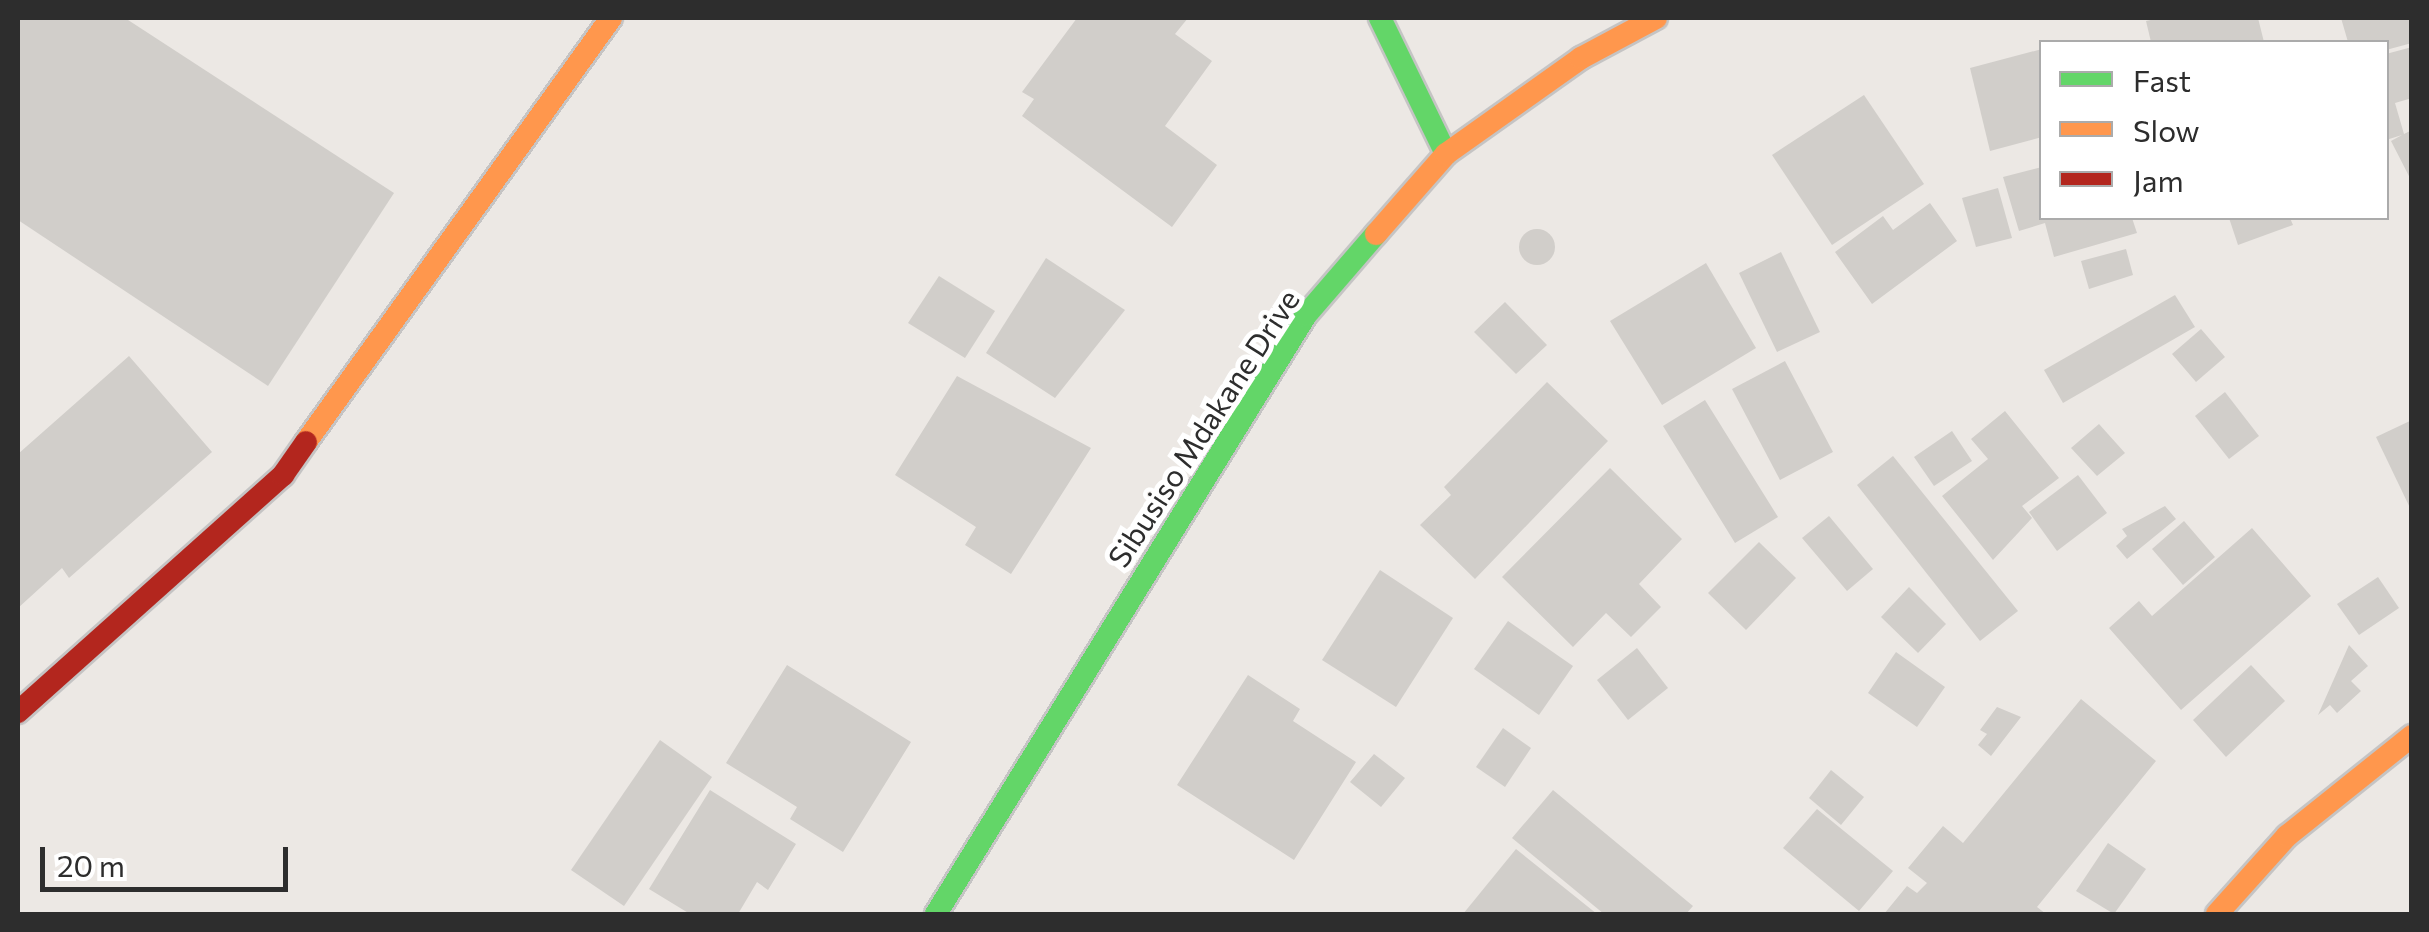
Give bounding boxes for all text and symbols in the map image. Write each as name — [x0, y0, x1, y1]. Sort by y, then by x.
legend — [2039, 40, 2389, 220]
text: Fast — [2133, 61, 2191, 98]
text: Slow — [2133, 111, 2200, 148]
text: Jam — [2133, 161, 2184, 198]
street label: Sibusiso Mdakane Drive — [1100, 283, 1306, 573]
scale bar — [45, 827, 292, 889]
text: 20 m — [57, 846, 125, 883]

